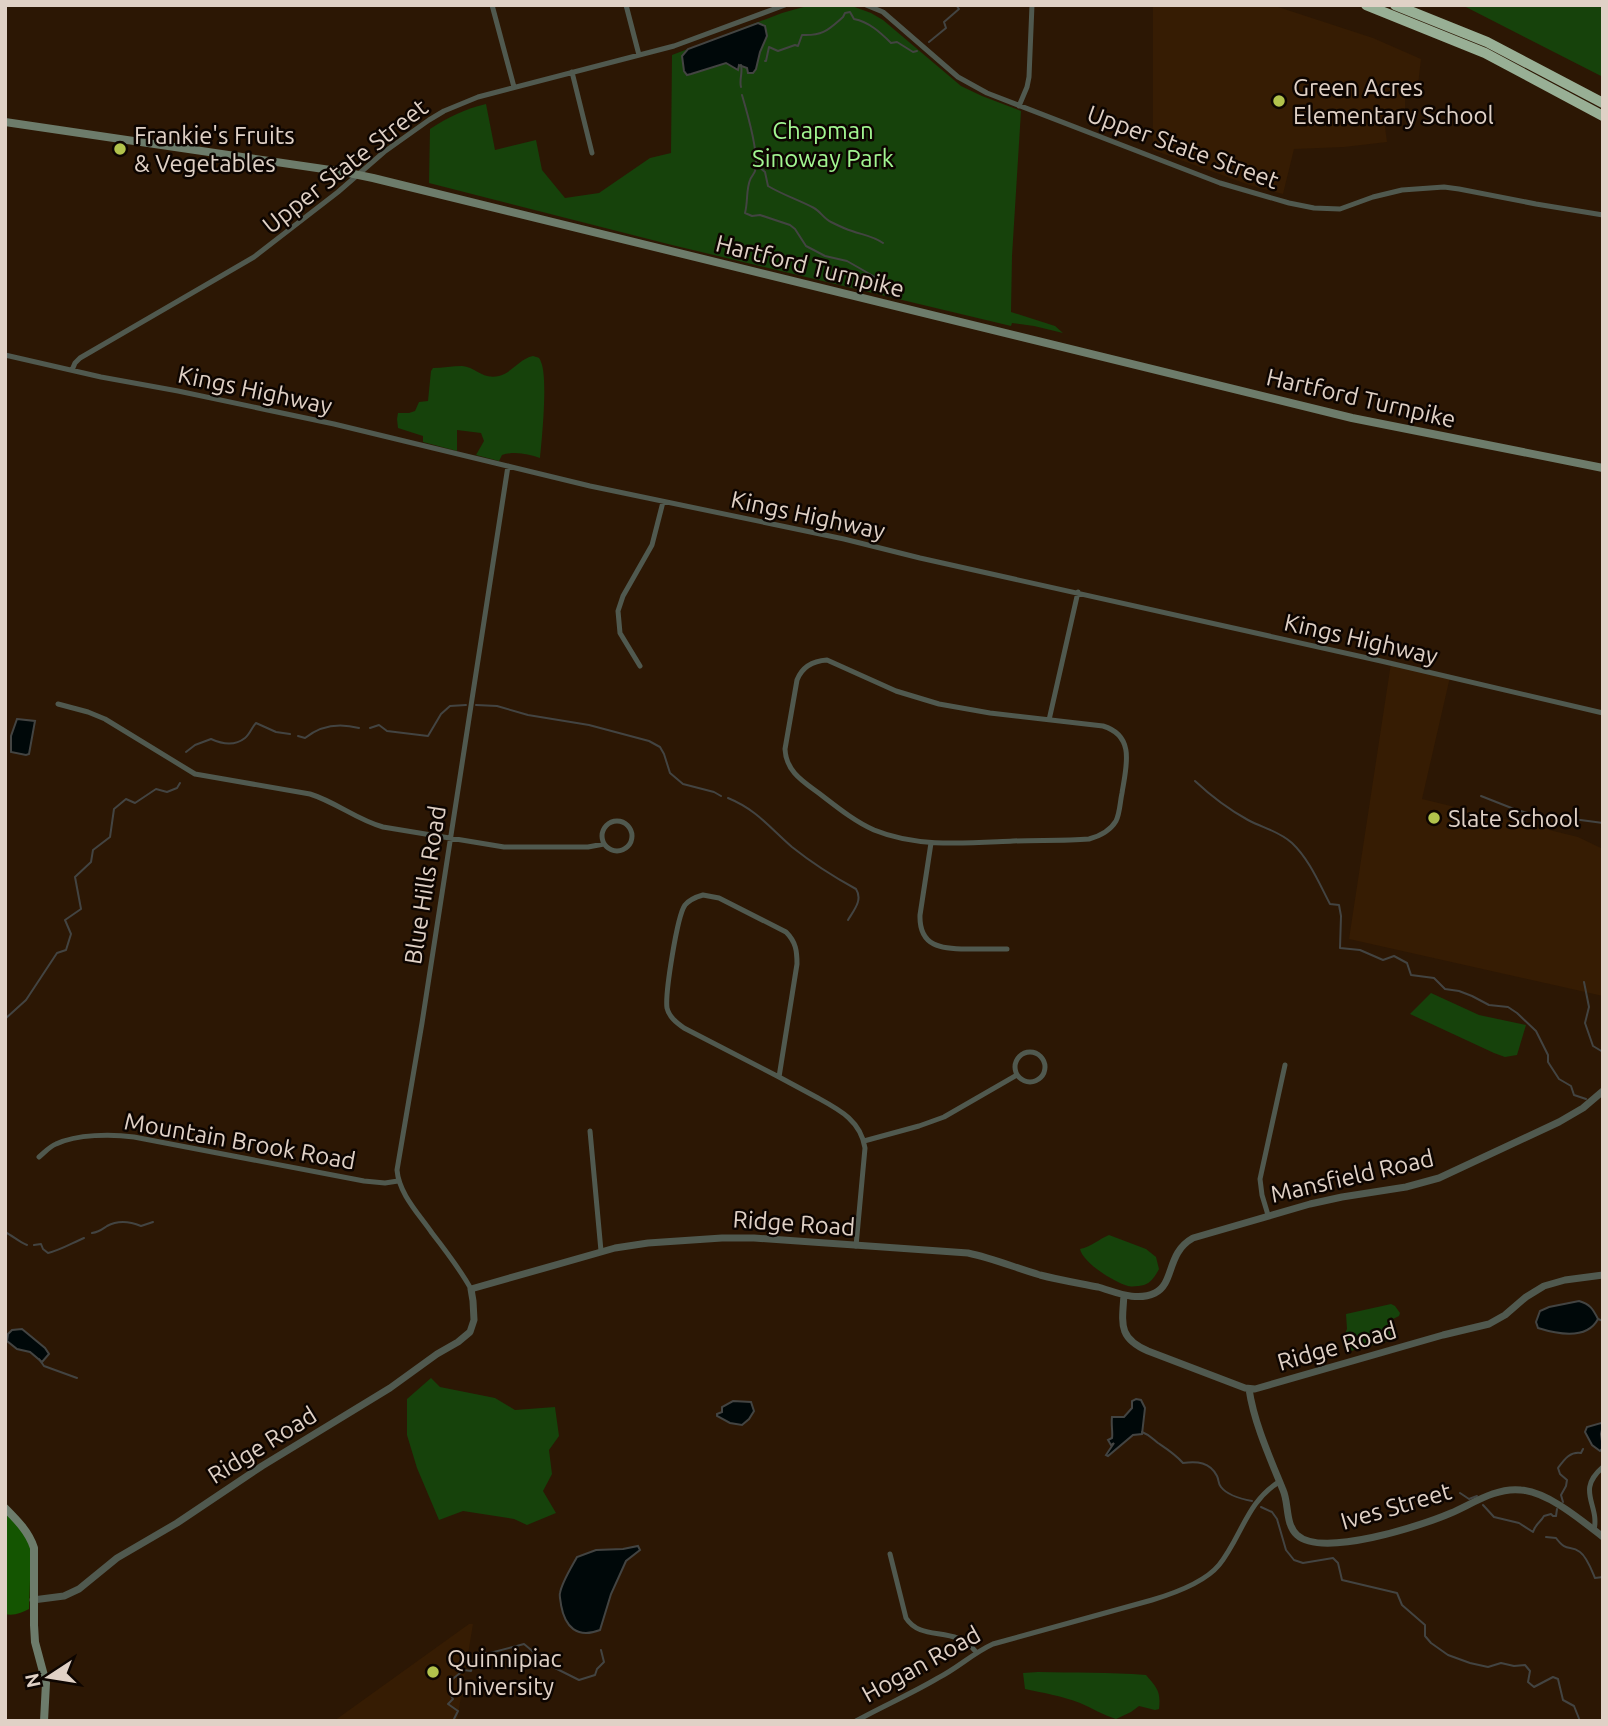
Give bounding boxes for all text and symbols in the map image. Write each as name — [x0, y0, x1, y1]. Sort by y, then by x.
place label: Green Acres Elementary School — [1293, 74, 1494, 129]
street label: Upper State Street — [257, 93, 433, 239]
marker: Green Acres Elementary School — [1271, 93, 1287, 109]
street label: Upper State Street — [1084, 100, 1283, 194]
park label: Chapman Sinoway Park — [752, 117, 894, 172]
place label: Frankie's Fruits & Vegetables — [134, 122, 295, 177]
marker: Frankie's Fruits & Vegetables — [112, 141, 128, 157]
street label: Hartford Turnpike — [713, 230, 907, 302]
street label: Kings Highway — [175, 360, 335, 420]
street label: Hartford Turnpike — [1264, 363, 1458, 433]
street label: Kings Highway — [728, 485, 888, 545]
street label: Kings Highway — [1282, 608, 1441, 670]
street label: Blue Hills Road — [399, 804, 451, 966]
place label: Slate School — [1448, 805, 1579, 832]
marker: Slate School — [1426, 810, 1442, 826]
street label: Mountain Brook Road — [122, 1107, 358, 1175]
street label: Mansfield Road — [1268, 1144, 1436, 1208]
street label: Ridge Road — [732, 1205, 856, 1241]
street label: Ridge Road — [1274, 1316, 1400, 1376]
street label: Ridge Road — [203, 1401, 321, 1489]
street label: Ives Street — [1337, 1477, 1455, 1535]
street label: Hogan Road — [857, 1620, 985, 1708]
north arrow — [14, 1642, 84, 1712]
place label: Quinnipiac University — [447, 1645, 562, 1700]
marker: Quinnipiac University — [425, 1664, 441, 1680]
text: N — [20, 1671, 45, 1690]

